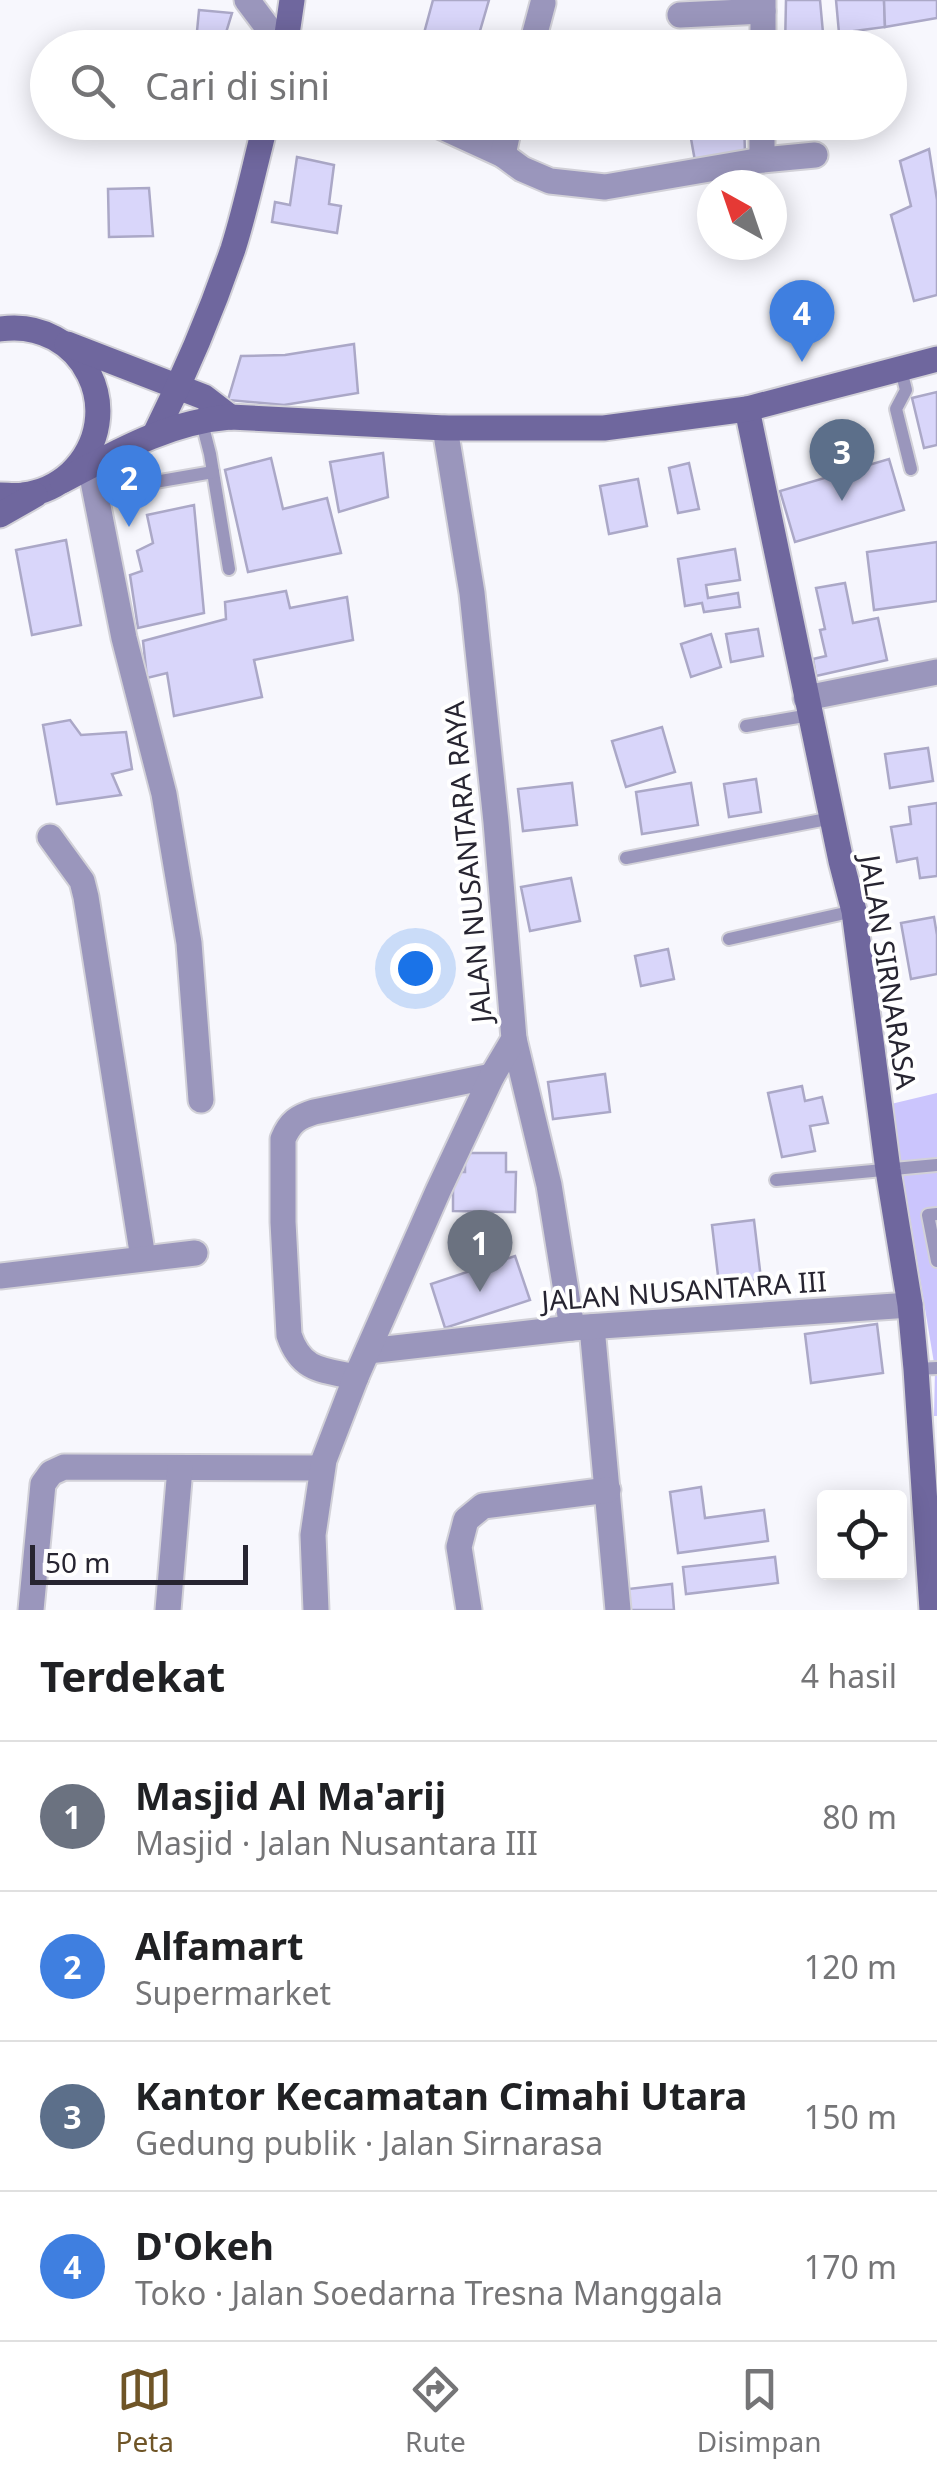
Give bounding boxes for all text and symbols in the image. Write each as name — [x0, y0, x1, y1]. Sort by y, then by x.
search box — [30, 30, 907, 140]
icon: search — [65, 58, 120, 113]
text: Cari di sini — [145, 59, 330, 111]
north arrow — [697, 170, 787, 260]
pin: 4 — [770, 280, 834, 362]
pin: 3 — [810, 418, 874, 501]
pin: 2 — [96, 444, 162, 527]
street label: JALAN NUSANTARA RAYA — [434, 700, 500, 1027]
street label: JALAN SIRNARASA — [851, 849, 926, 1092]
your location — [390, 943, 441, 994]
pin: 1 — [448, 1210, 512, 1292]
street label: JALAN NUSANTARA III — [537, 1261, 828, 1319]
map controls — [817, 1490, 907, 1580]
button: locate — [817, 1490, 907, 1580]
scale bar — [30, 1540, 248, 1584]
text: 50 m — [45, 1543, 111, 1581]
text: Terdekat — [40, 1647, 225, 1704]
text: 4 hasil — [801, 1654, 897, 1697]
text: Masjid Al Ma'arij — [135, 1769, 446, 1821]
text: 1 — [63, 1795, 82, 1838]
text: 80 m — [822, 1795, 897, 1838]
text: Masjid · Jalan Nusantara III — [135, 1821, 538, 1864]
text: Alfamart — [135, 1919, 303, 1971]
text: 2 — [63, 1945, 82, 1988]
text: 120 m — [804, 1945, 897, 1988]
text: Supermarket — [135, 1971, 331, 2014]
text: Kantor Kecamatan Cimahi Utara — [135, 2069, 747, 2121]
text: 3 — [63, 2095, 82, 2138]
text: 150 m — [804, 2095, 897, 2138]
text: Gedung publik · Jalan Sirnarasa — [135, 2121, 603, 2164]
text: D'Okeh — [135, 2219, 274, 2271]
text: 4 — [63, 2245, 82, 2288]
text: 170 m — [804, 2245, 897, 2288]
text: Toko · Jalan Soedarna Tresna Manggala — [135, 2271, 723, 2314]
tab: Peta — [116, 2362, 174, 2460]
tab: Rute — [405, 2362, 466, 2460]
tab: Disimpan — [697, 2362, 821, 2460]

